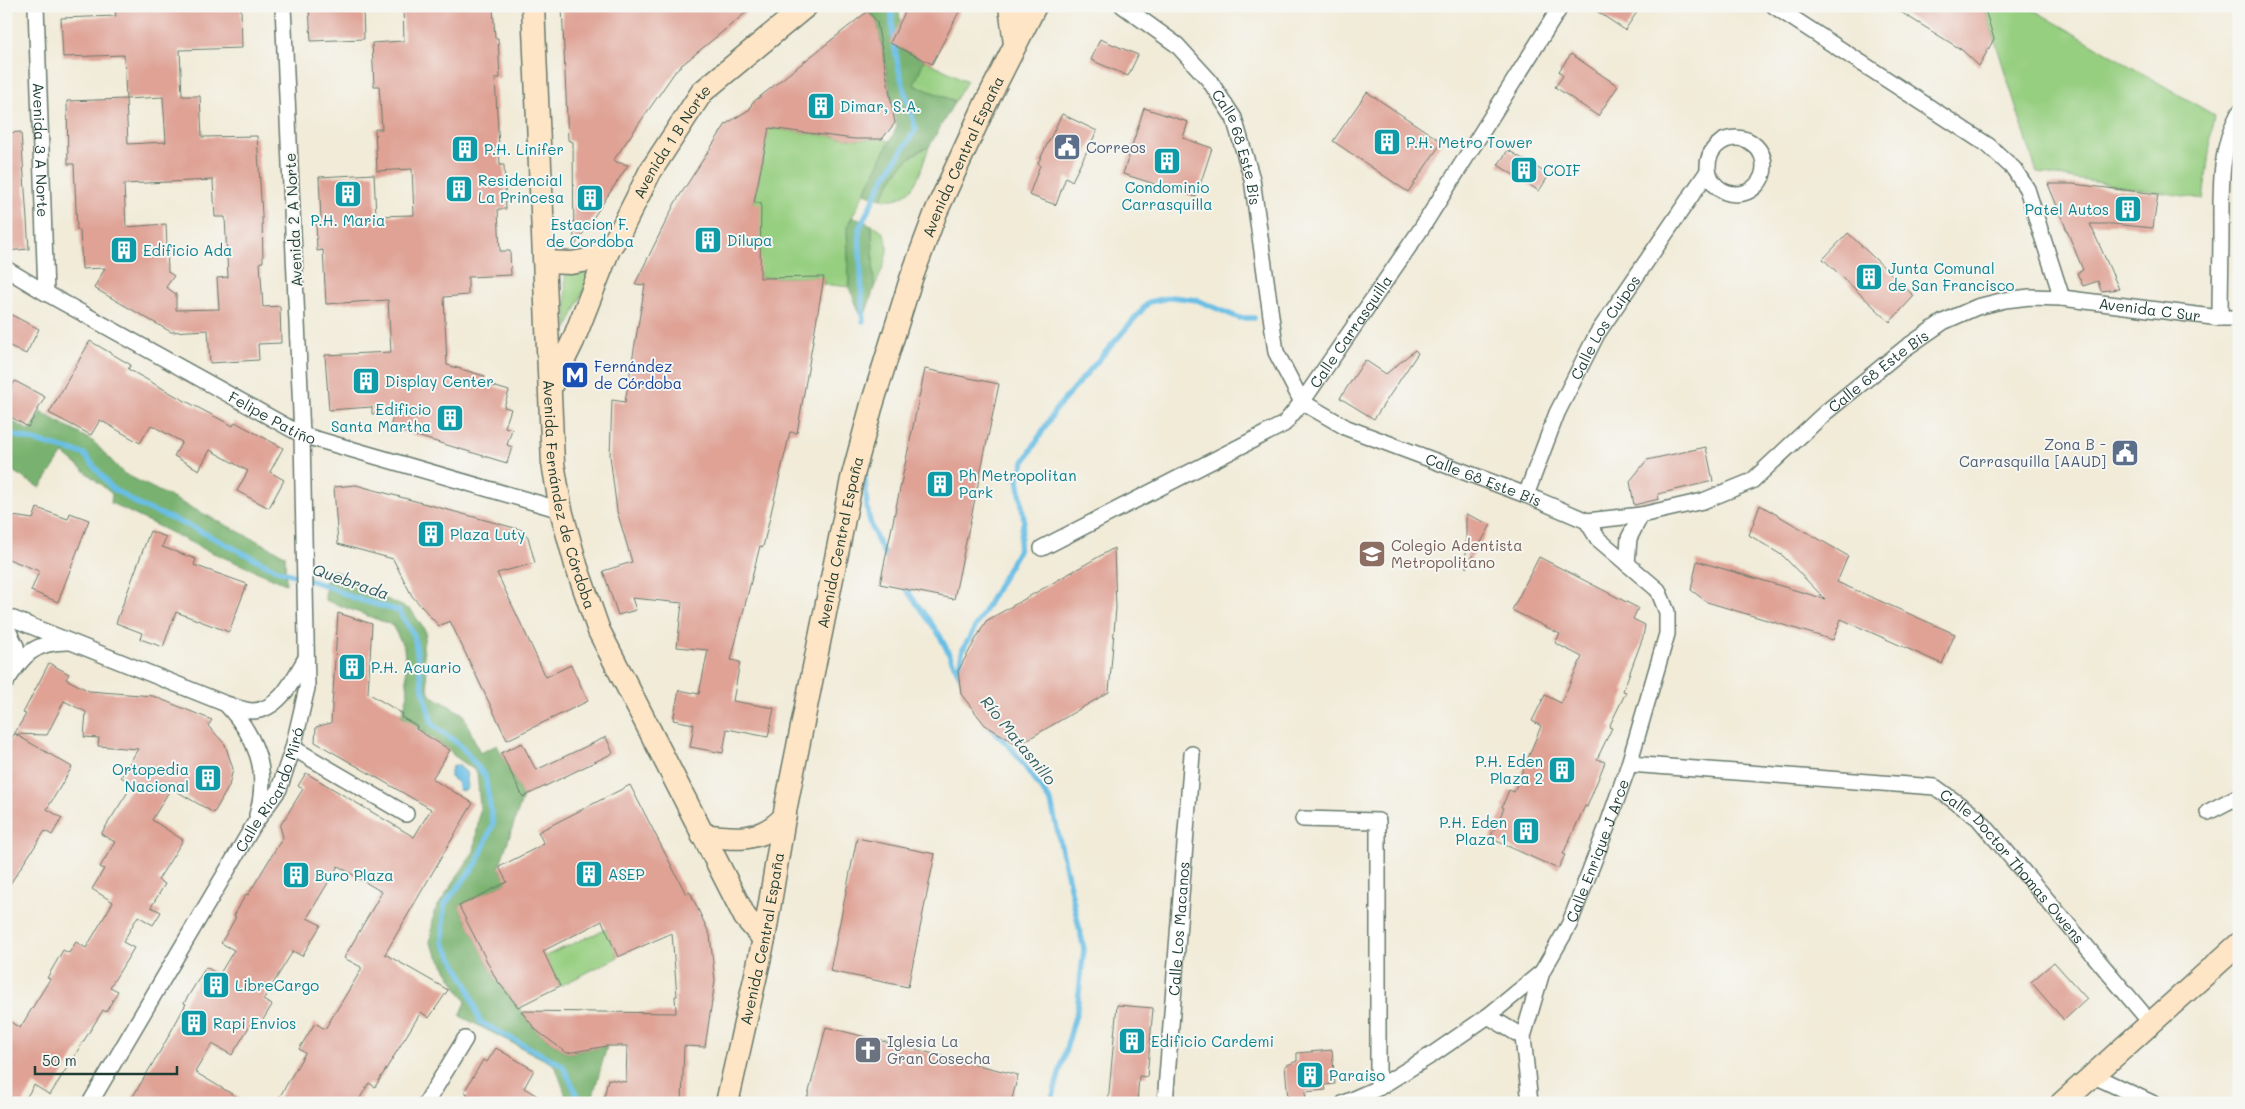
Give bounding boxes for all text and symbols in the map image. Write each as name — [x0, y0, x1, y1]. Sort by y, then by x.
street label: Avenida Central España — [917, 72, 1008, 240]
street label: Avenida 1 B Norte — [628, 79, 715, 202]
street label: Avenida 3 A Norte — [29, 82, 53, 218]
street label: Calle 68 Este Bis — [1208, 85, 1265, 206]
building icon: Dimar, S.A. — [806, 91, 836, 121]
place label: Dimar, S.A. — [840, 96, 921, 116]
building icon: P.H. Metro Tower — [1372, 127, 1402, 157]
public building icon: Correos — [1052, 132, 1082, 162]
place label: P.H. Metro Tower — [1406, 132, 1533, 152]
building icon: P.H. Linifer — [450, 134, 480, 164]
place label: Correos — [1086, 137, 1146, 157]
place label: P.H. Linifer — [484, 139, 564, 159]
building icon: Condominio Carrasquilla — [1152, 146, 1182, 176]
street label: Avenida 2 A Norte — [279, 152, 307, 288]
building icon: COIF — [1509, 155, 1539, 185]
place label: COIF — [1543, 160, 1581, 180]
place label: Residencial La Princesa — [478, 170, 564, 207]
building icon: Residencial La Princesa — [444, 174, 474, 204]
place label: Condominio Carrasquilla — [1121, 177, 1213, 214]
building icon: P.H. Maria — [333, 179, 363, 209]
building icon: Estacion F. de Cordoba — [575, 183, 605, 213]
building icon: Patel Autos — [2113, 194, 2143, 224]
place label: Patel Autos — [2025, 199, 2109, 219]
place label: P.H. Maria — [311, 210, 385, 230]
place label: Estacion F. de Cordoba — [546, 214, 634, 251]
building icon: Dilupa — [693, 225, 723, 255]
place label: Dilupa — [727, 230, 772, 250]
building icon: Edificio Ada — [109, 235, 139, 265]
place label: Edificio Ada — [143, 240, 232, 260]
place label: Junta Comunal de San Francisco — [1888, 258, 2015, 295]
building icon: Junta Comunal de San Francisco — [1854, 262, 1884, 292]
street label: Calle Carrasquilla — [1305, 271, 1396, 392]
street label: Calle Los Cuipos — [1565, 271, 1644, 383]
street label: Avenida C Sur — [2098, 293, 2202, 325]
street label: Calle 68 Este Bis — [1824, 325, 1932, 417]
place label: Fernández de Córdoba — [594, 356, 682, 393]
metro station icon: Fernández de Córdoba — [560, 360, 590, 390]
building icon: Display Center — [351, 366, 381, 396]
place label: Display Center — [385, 371, 494, 391]
street label: Avenida Fernández de Córdoba — [539, 379, 601, 612]
street label: Felipe Patiño — [225, 386, 318, 448]
place label: Edificio Santa Martha — [331, 399, 431, 436]
building icon: Edificio Santa Martha — [435, 403, 465, 433]
place label: Zona B - Carrasquilla [AAUD] — [1959, 434, 2106, 471]
public building icon: Zona B - Carrasquilla [AAUD] — [2110, 438, 2140, 468]
street label: Calle 68 Este Bis — [1423, 448, 1545, 510]
street label: Avenida Central España — [812, 454, 868, 630]
place label: Ph Metropolitan Park — [959, 465, 1076, 502]
building icon: Ph Metropolitan Park — [925, 469, 955, 499]
building icon: Plaza Luty — [416, 519, 446, 549]
place label: Plaza Luty — [450, 524, 525, 544]
place label: Colegio Adentista Metropolitano — [1391, 535, 1523, 572]
school or university icon: Colegio Adentista Metropolitano — [1357, 539, 1387, 569]
water label: Quebrada — [310, 558, 392, 604]
building icon: P.H. Acuario — [337, 652, 367, 682]
place label: P.H. Acuario — [371, 657, 461, 677]
water label: Río Matasnillo — [977, 691, 1062, 789]
street label: Calle Ricardo Miró — [230, 725, 308, 856]
place label: P.H. Eden Plaza 2 — [1475, 751, 1543, 788]
building icon: P.H. Eden Plaza 2 — [1547, 755, 1577, 785]
place label: Ortopedia Nacional — [112, 759, 189, 796]
building icon: Ortopedia Nacional — [193, 763, 223, 793]
street label: Calle Enrique J Arce — [1561, 776, 1633, 925]
street label: Calle Doctor Thomas Owens — [1936, 784, 2089, 947]
place label: P.H. Eden Plaza 1 — [1439, 812, 1507, 849]
building icon: P.H. Eden Plaza 1 — [1511, 816, 1541, 846]
street label: Avenida Central España — [735, 851, 788, 1027]
building icon: ASEP — [574, 859, 604, 889]
building icon: Buro Plaza — [281, 860, 311, 890]
street label: Calle Los Macanos — [1163, 861, 1194, 996]
place label: ASEP — [608, 864, 645, 884]
place label: Buro Plaza — [315, 865, 394, 885]
building icon: LibreCargo — [201, 970, 231, 1000]
place label: LibreCargo — [235, 975, 319, 995]
building icon: Rapi Envios — [179, 1008, 209, 1038]
place label: Rapi Envios — [213, 1013, 296, 1033]
building icon: Edificio Cardemi — [1117, 1026, 1147, 1056]
place label: Iglesia La Gran Cosecha — [887, 1031, 991, 1068]
place label: Edificio Cardemi — [1151, 1031, 1274, 1051]
church icon: Iglesia La Gran Cosecha — [853, 1035, 883, 1065]
scale bar — [35, 1044, 178, 1076]
text: 50 m — [42, 1050, 77, 1070]
building icon: Paraiso — [1295, 1060, 1325, 1090]
place label: Paraiso — [1329, 1065, 1385, 1085]

